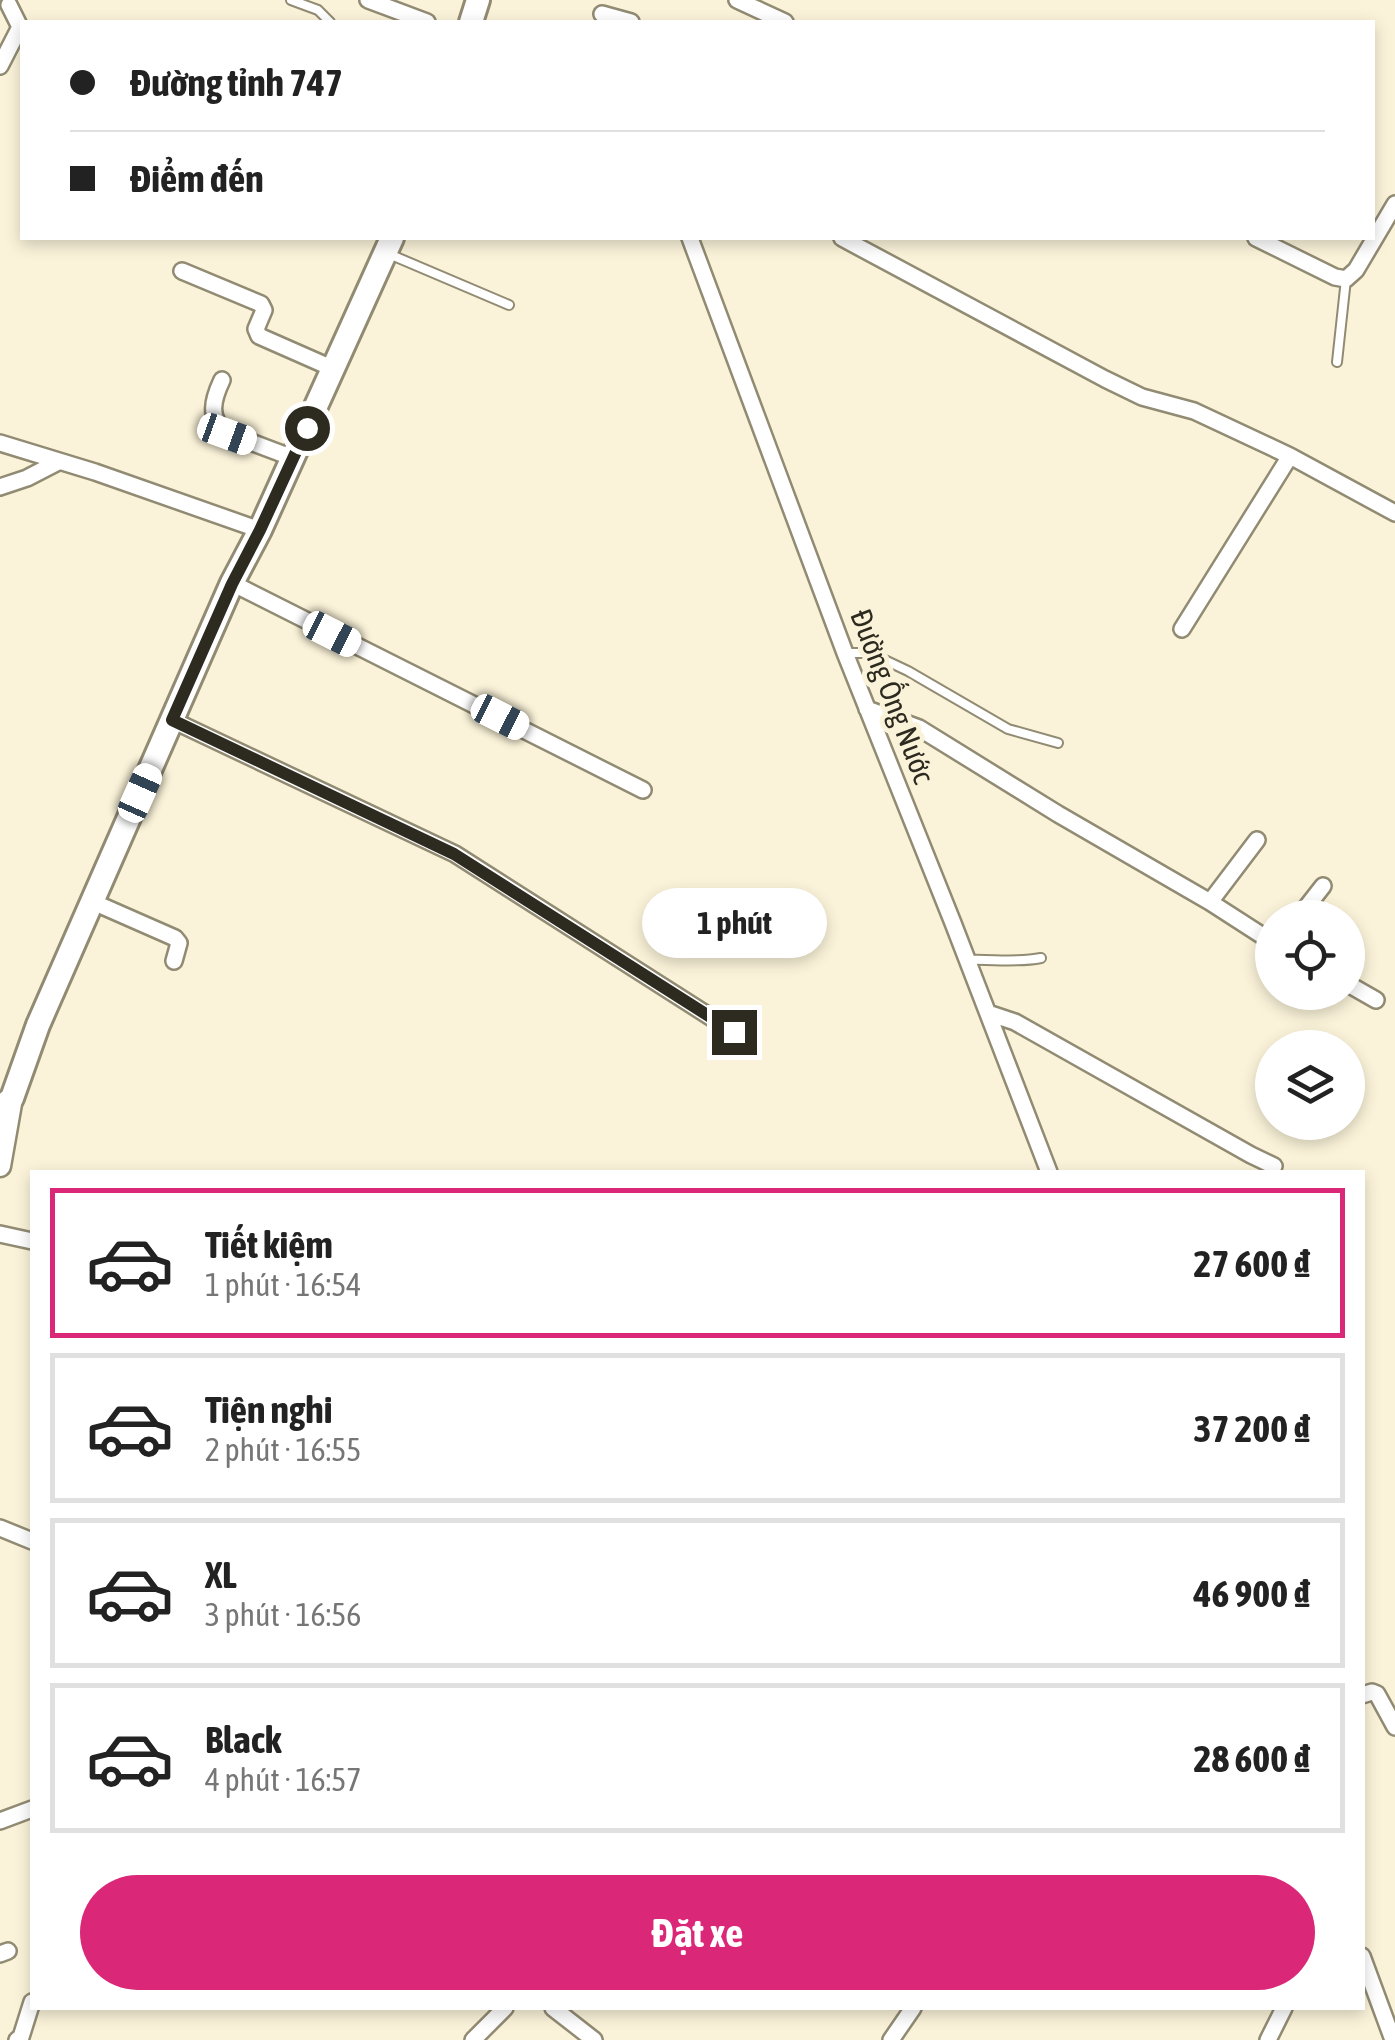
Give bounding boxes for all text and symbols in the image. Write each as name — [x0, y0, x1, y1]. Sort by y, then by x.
text: Đường tỉnh 747 — [130, 61, 343, 104]
text: Điểm đến — [130, 157, 264, 200]
route start — [285, 406, 330, 451]
car — [194, 410, 260, 458]
street label: Đường Ống Nước — [844, 603, 945, 789]
car — [298, 607, 366, 661]
car — [466, 690, 534, 744]
car — [114, 759, 166, 827]
callout: 1 phút — [642, 887, 826, 957]
map controls — [1255, 900, 1365, 1140]
button: locate — [1255, 900, 1365, 1010]
text: 1 phút — [697, 904, 772, 941]
route end — [712, 1010, 757, 1055]
button: layers — [1255, 1030, 1365, 1140]
icon: car — [85, 1218, 175, 1308]
text: Tiết kiệm — [205, 1223, 333, 1266]
text: 27 600 ₫ — [1194, 1242, 1310, 1285]
text: 1 phút · 16:54 — [205, 1266, 361, 1303]
icon: car — [85, 1383, 175, 1473]
text: Tiện nghi — [205, 1388, 333, 1431]
text: 37 200 ₫ — [1194, 1407, 1310, 1450]
text: 2 phút · 16:55 — [205, 1431, 361, 1468]
icon: car — [85, 1548, 175, 1638]
text: XL — [205, 1553, 237, 1596]
text: 46 900 ₫ — [1194, 1572, 1310, 1615]
text: 3 phút · 16:56 — [205, 1596, 361, 1633]
icon: car — [85, 1713, 175, 1803]
text: Black — [205, 1718, 282, 1761]
text: 28 600 ₫ — [1194, 1737, 1310, 1780]
text: 4 phút · 16:57 — [205, 1761, 361, 1798]
button: Đặt xe — [80, 1875, 1315, 1990]

